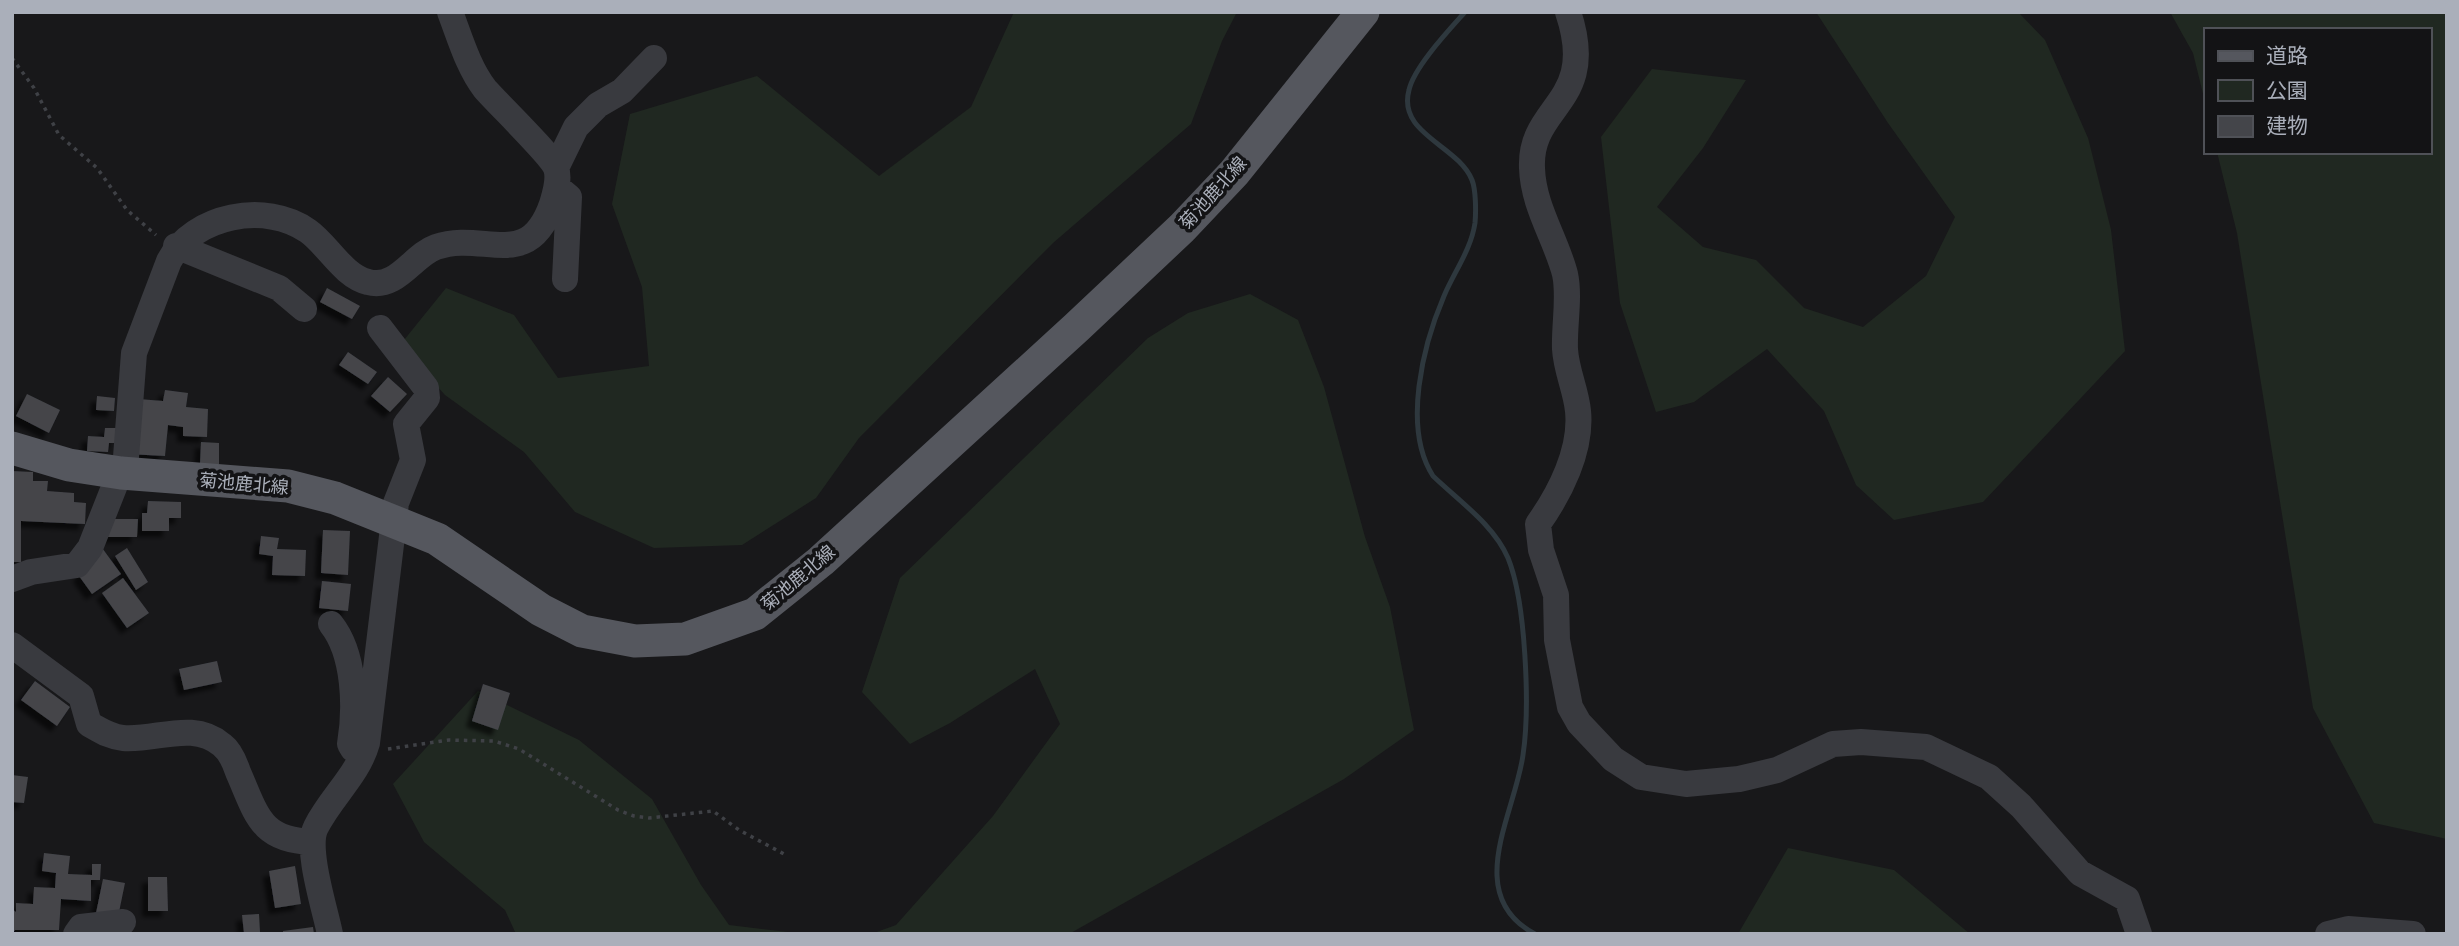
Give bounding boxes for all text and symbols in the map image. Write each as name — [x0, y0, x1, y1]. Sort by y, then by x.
legend — [2204, 28, 2431, 154]
text: 道路 — [2266, 39, 2308, 71]
text: 公園 — [2266, 74, 2308, 106]
text: 建物 — [2266, 109, 2308, 141]
street label: 菊池鹿北線 — [1172, 150, 1253, 235]
street label: 菊池鹿北線 — [198, 466, 290, 501]
street label: 菊池鹿北線 — [755, 538, 841, 617]

